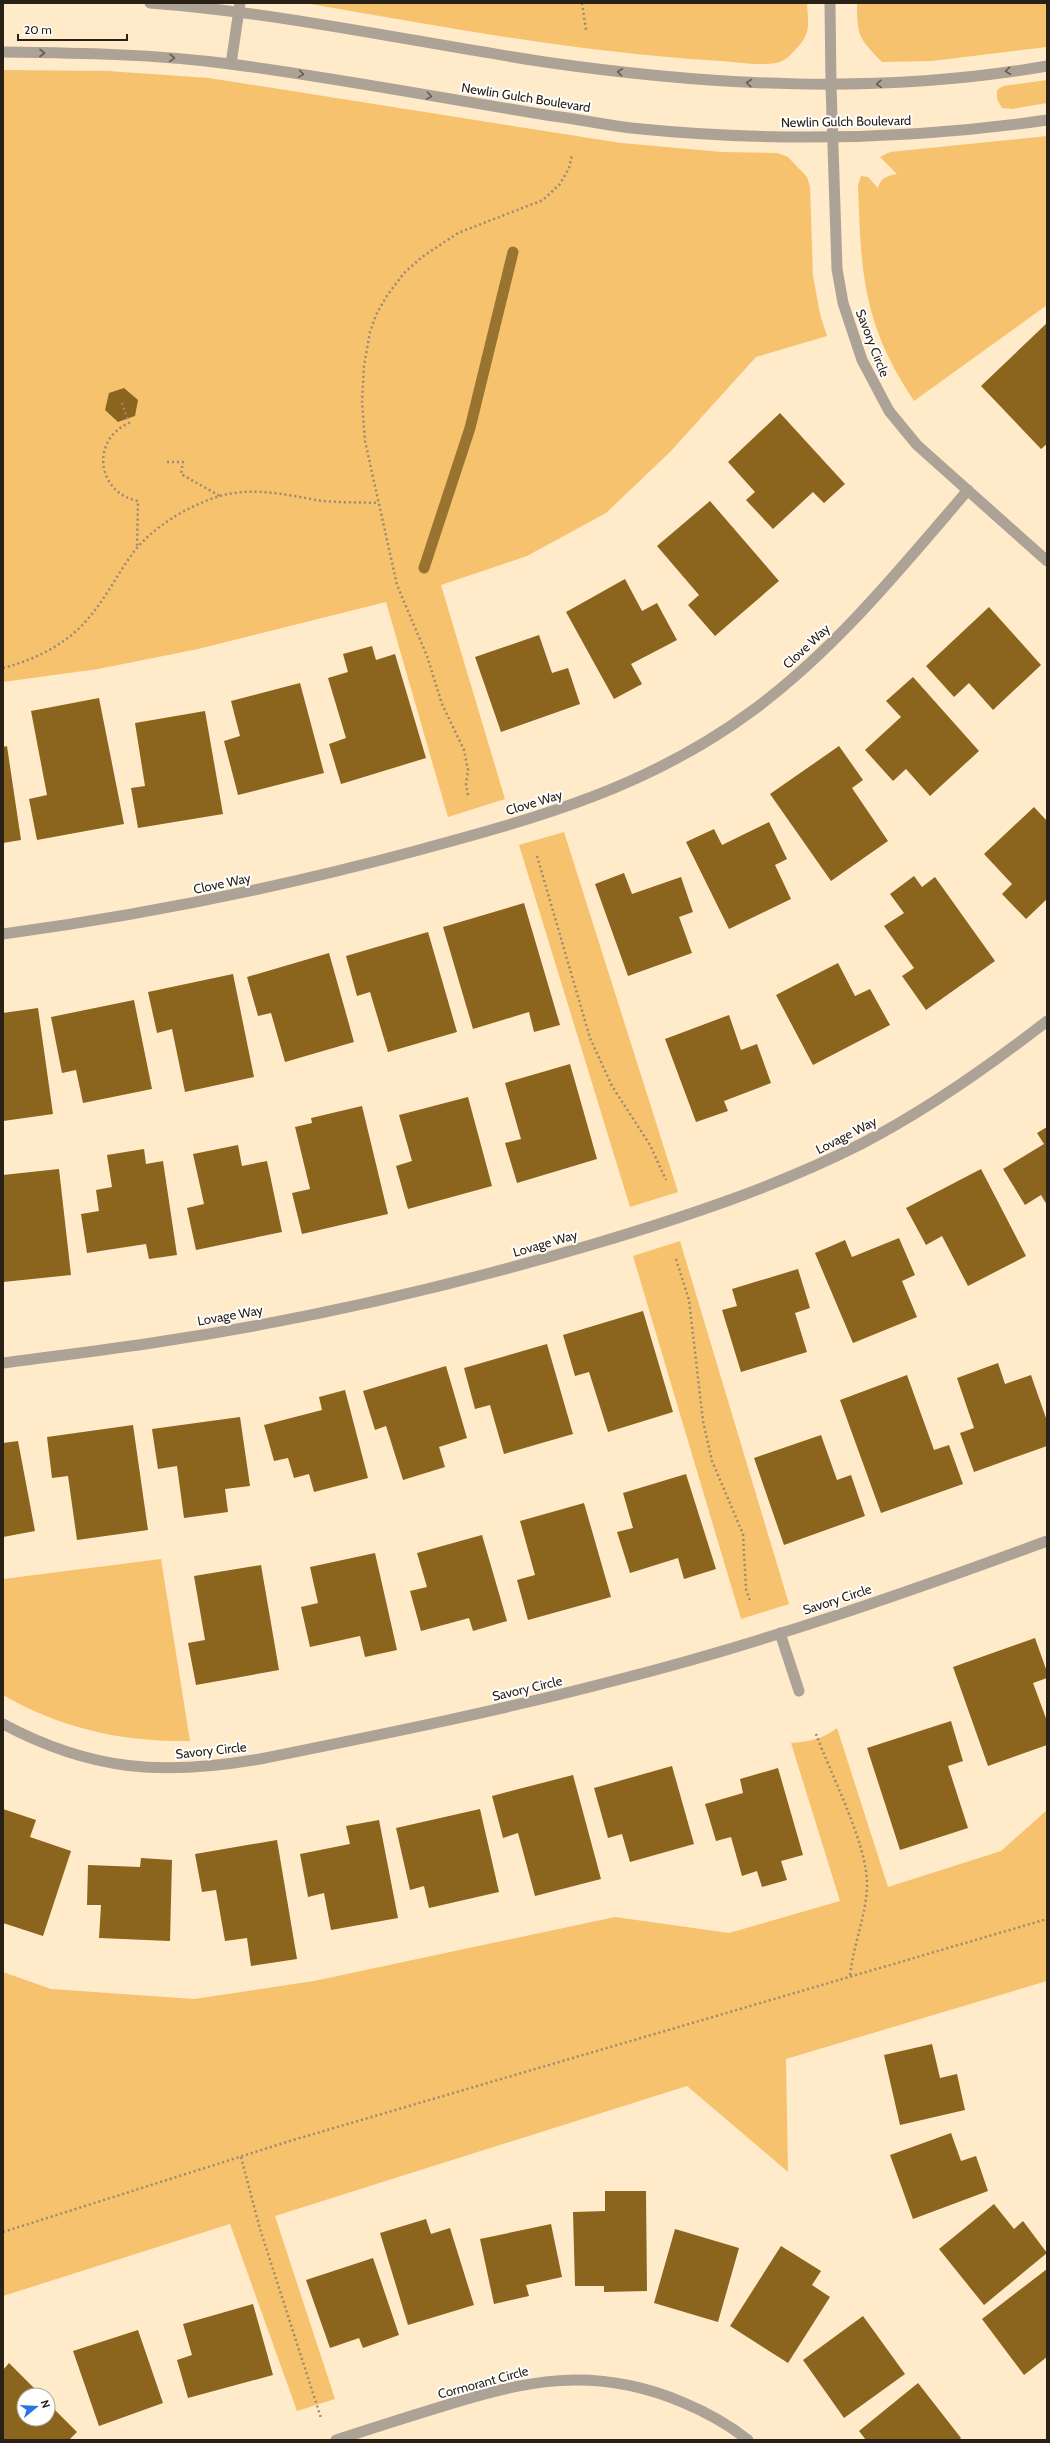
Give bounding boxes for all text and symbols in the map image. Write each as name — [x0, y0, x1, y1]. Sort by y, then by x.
scale bar — [18, 16, 127, 42]
text: 20 m — [24, 22, 52, 37]
one-way arrow — [39, 49, 45, 57]
one-way arrow — [169, 54, 175, 63]
one-way arrow — [1005, 66, 1011, 75]
one-way arrow — [617, 68, 623, 77]
one-way arrow — [298, 69, 304, 78]
one-way arrow — [746, 78, 752, 87]
street label: Newlin Gulch Boulevard — [460, 79, 592, 115]
one-way arrow — [876, 79, 882, 88]
one-way arrow — [426, 91, 432, 100]
street label: Newlin Gulch Boulevard — [781, 112, 911, 130]
street label: Savory Circle — [853, 307, 893, 379]
street label: Clove Way — [779, 620, 833, 672]
street label: Clove Way — [504, 786, 565, 818]
street label: Clove Way — [192, 869, 253, 897]
street label: Lovage Way — [813, 1113, 880, 1157]
street label: Lovage Way — [511, 1226, 580, 1260]
street label: Lovage Way — [196, 1301, 264, 1329]
street label: Savory Circle — [801, 1580, 874, 1618]
street label: Savory Circle — [490, 1672, 564, 1704]
street label: Savory Circle — [175, 1738, 248, 1762]
street label: Cormorant Circle — [436, 2362, 530, 2402]
north arrow — [16, 2387, 56, 2427]
text: N — [38, 2398, 53, 2410]

